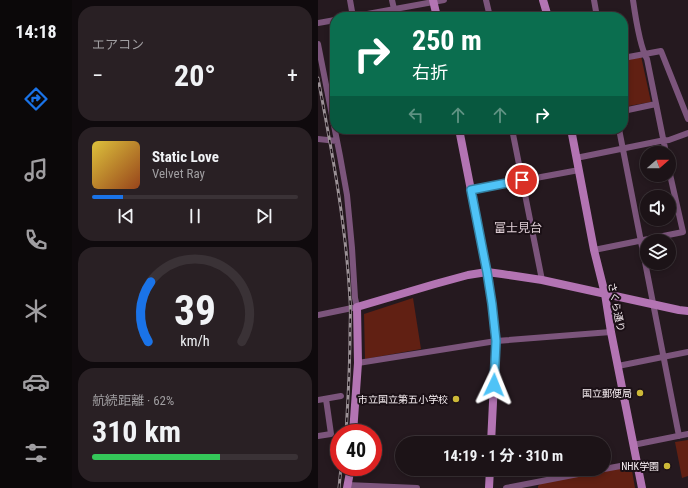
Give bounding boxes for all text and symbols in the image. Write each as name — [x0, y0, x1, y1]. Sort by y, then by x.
text: 14:18 — [15, 21, 57, 42]
text: 250 m — [412, 24, 482, 57]
icon: right — [346, 28, 398, 80]
text: エアコン — [92, 37, 144, 52]
text: 20° — [174, 58, 216, 93]
text: 右折 — [412, 62, 448, 83]
text: − — [92, 63, 103, 88]
text: + — [287, 63, 298, 88]
icon: directions — [22, 85, 50, 113]
icon: left — [405, 104, 427, 126]
icon: ahead — [447, 104, 469, 126]
icon: ahead — [489, 104, 511, 126]
icon: right — [531, 104, 553, 126]
north arrow — [640, 146, 676, 182]
map controls — [640, 146, 676, 270]
text: Static Love — [152, 148, 219, 166]
icon: music — [22, 156, 50, 184]
pin — [505, 163, 539, 197]
text: Velvet Ray — [152, 166, 205, 181]
icon: arrive — [511, 169, 533, 191]
button: sound — [640, 190, 676, 226]
icon: previous — [115, 205, 137, 227]
icon: pause — [184, 205, 206, 227]
icon: next — [253, 205, 275, 227]
district label: 富士見台 — [494, 221, 542, 235]
icon: phone — [22, 226, 50, 254]
button: layers — [640, 234, 676, 270]
street label: さくら通り — [606, 282, 627, 333]
text: 39 — [174, 286, 216, 335]
icon: climate — [22, 297, 50, 325]
text: km/h — [180, 333, 210, 349]
position arrow — [473, 364, 515, 406]
icon: car — [22, 368, 50, 396]
place label: 国立郵便局 — [582, 388, 632, 399]
marker: 国立郵便局 — [635, 388, 645, 398]
text: 航続距離 · 62% — [92, 393, 174, 408]
place label: 市立国立第五小学校 — [358, 394, 448, 405]
marker: 市立国立第五小学校 — [451, 394, 461, 404]
text: 310 km — [92, 414, 181, 449]
speed limit sign: 40 — [330, 424, 382, 476]
icon: filters — [22, 439, 50, 467]
text: 14:19 · 1 分 · 310 m — [443, 447, 563, 465]
place label: NHK学園 — [621, 461, 659, 472]
marker: NHK学園 — [662, 461, 672, 471]

